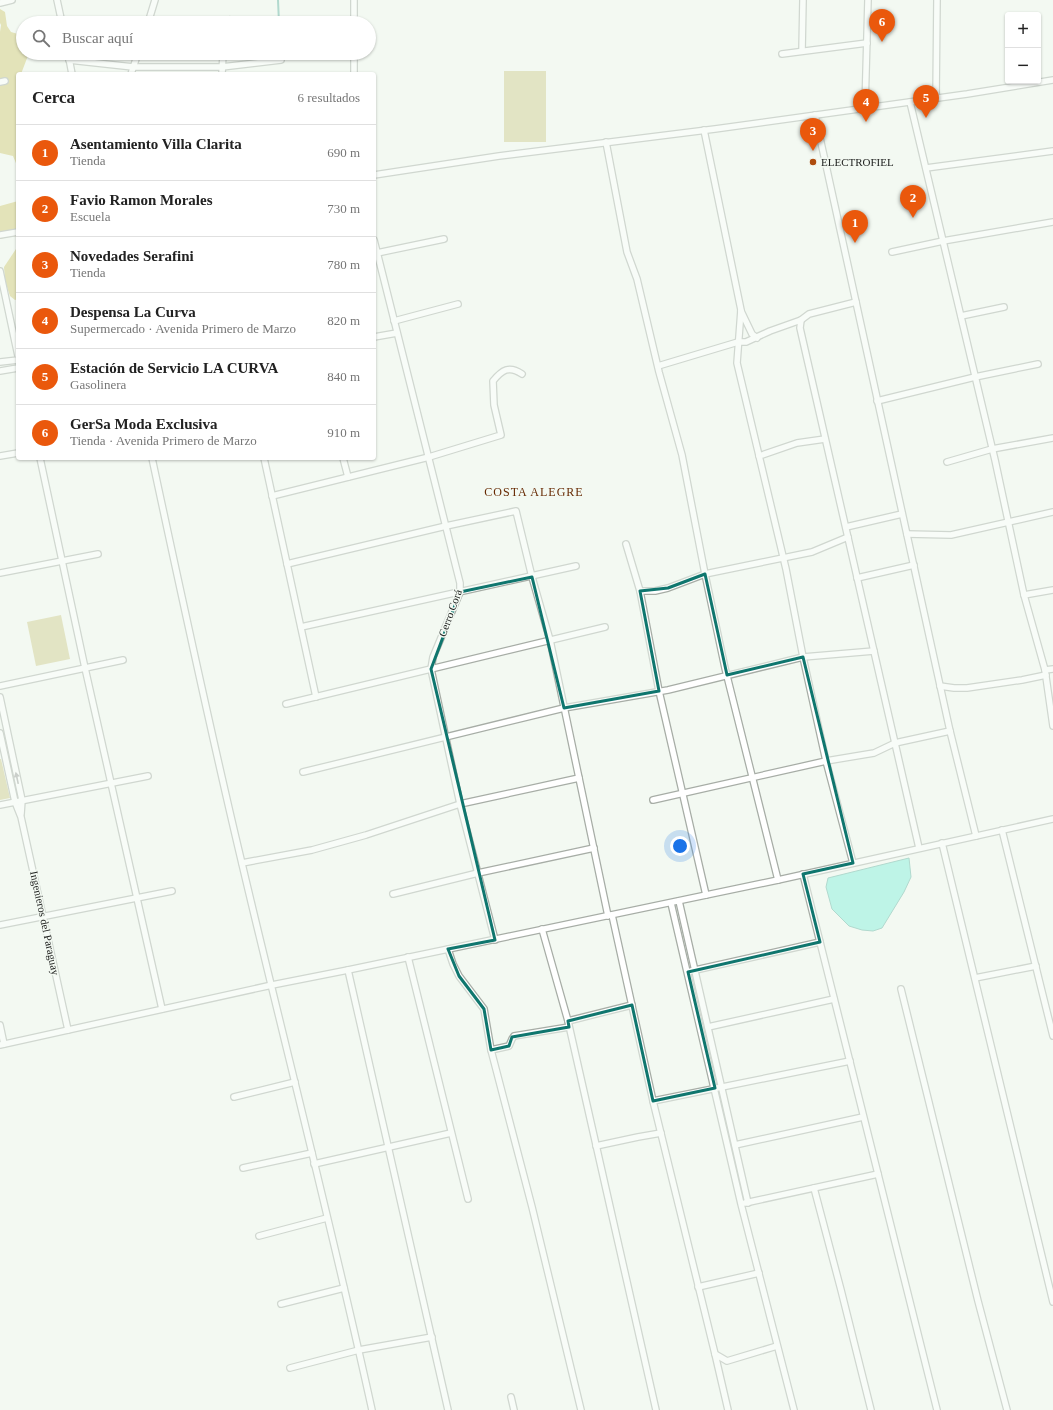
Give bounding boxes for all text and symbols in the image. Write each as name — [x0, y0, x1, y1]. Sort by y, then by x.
pin: 6 — [869, 9, 895, 42]
map controls — [1005, 12, 1041, 84]
button: + — [1005, 12, 1041, 48]
search box — [16, 16, 376, 60]
icon: search — [30, 27, 52, 49]
text: Buscar aquí — [62, 30, 133, 46]
button: − — [1005, 48, 1041, 84]
pin: 5 — [913, 85, 939, 118]
text: Cerca — [32, 88, 75, 107]
pin: 4 — [853, 89, 879, 122]
text: 6 resultados — [298, 90, 360, 105]
pin: 3 — [800, 118, 826, 151]
text: Asentamiento Villa Clarita — [70, 136, 242, 152]
text: 1 — [42, 145, 48, 160]
text: 690 m — [327, 145, 360, 160]
text: Tienda — [70, 153, 106, 168]
place label: ELECTROFIEL — [821, 156, 894, 168]
marker: ELECTROFIEL — [808, 157, 818, 167]
pin: 2 — [900, 185, 926, 218]
text: Favio Ramon Morales — [70, 192, 212, 208]
text: 2 — [42, 201, 48, 216]
text: 730 m — [327, 201, 360, 216]
text: Escuela — [70, 209, 110, 224]
pin: 1 — [842, 210, 868, 243]
text: Novedades Serafini — [70, 248, 194, 264]
text: 3 — [42, 257, 48, 272]
text: 780 m — [327, 257, 360, 272]
text: Tienda — [70, 265, 106, 280]
text: Despensa La Curva — [70, 304, 196, 320]
text: 4 — [42, 313, 48, 328]
text: 820 m — [327, 313, 360, 328]
text: Supermercado · Avenida Primero de Marzo — [70, 321, 296, 336]
text: Estación de Servicio LA CURVA — [70, 360, 278, 376]
text: 5 — [42, 369, 48, 384]
text: 840 m — [327, 369, 360, 384]
text: Gasolinera — [70, 377, 126, 392]
text: GerSa Moda Exclusiva — [70, 416, 218, 432]
text: 6 — [42, 425, 48, 440]
text: 910 m — [327, 425, 360, 440]
text: Tienda · Avenida Primero de Marzo — [70, 433, 257, 448]
district label: COSTA ALEGRE — [484, 485, 584, 499]
street label: Cerro Corá — [436, 588, 464, 638]
one-way arrow — [14, 772, 20, 784]
your location — [670, 836, 690, 856]
street label: Ingenieros del Paraguay — [28, 870, 62, 977]

